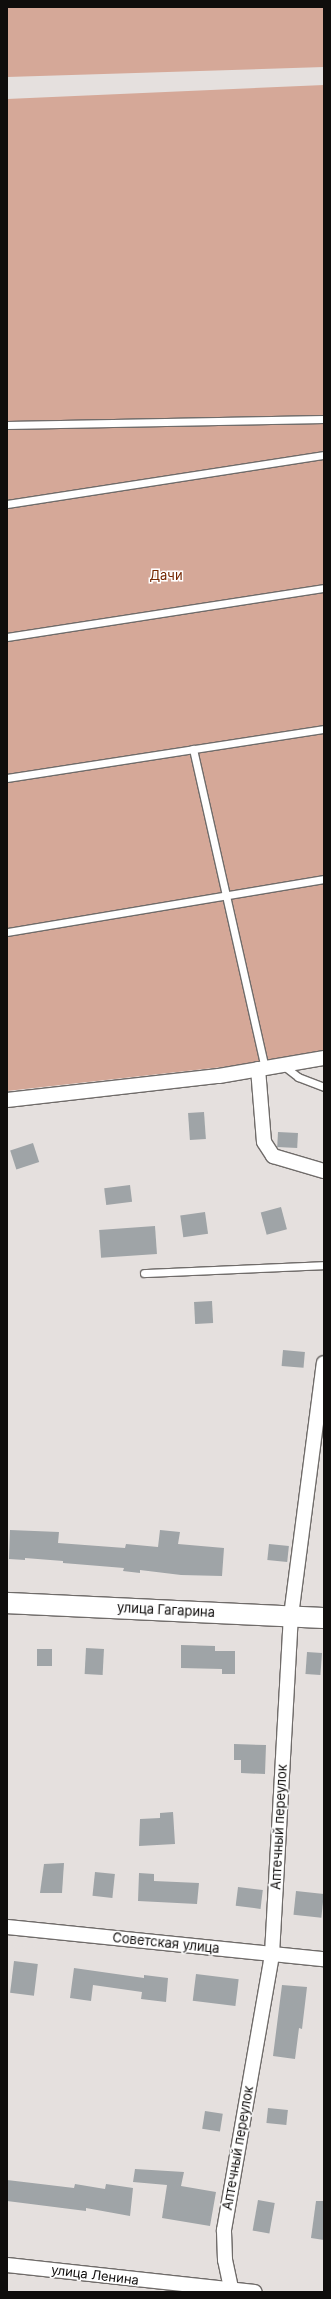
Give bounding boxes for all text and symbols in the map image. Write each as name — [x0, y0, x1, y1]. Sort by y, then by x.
park label: Дачи — [149, 567, 183, 583]
street label: улица Гагарина — [117, 1600, 215, 1620]
street label: Аптечный переулок — [268, 1764, 290, 1890]
street label: Советская улица — [112, 1930, 220, 1956]
street label: Аптечный переулок — [219, 2085, 257, 2211]
street label: улица Ленина — [50, 2262, 140, 2288]

